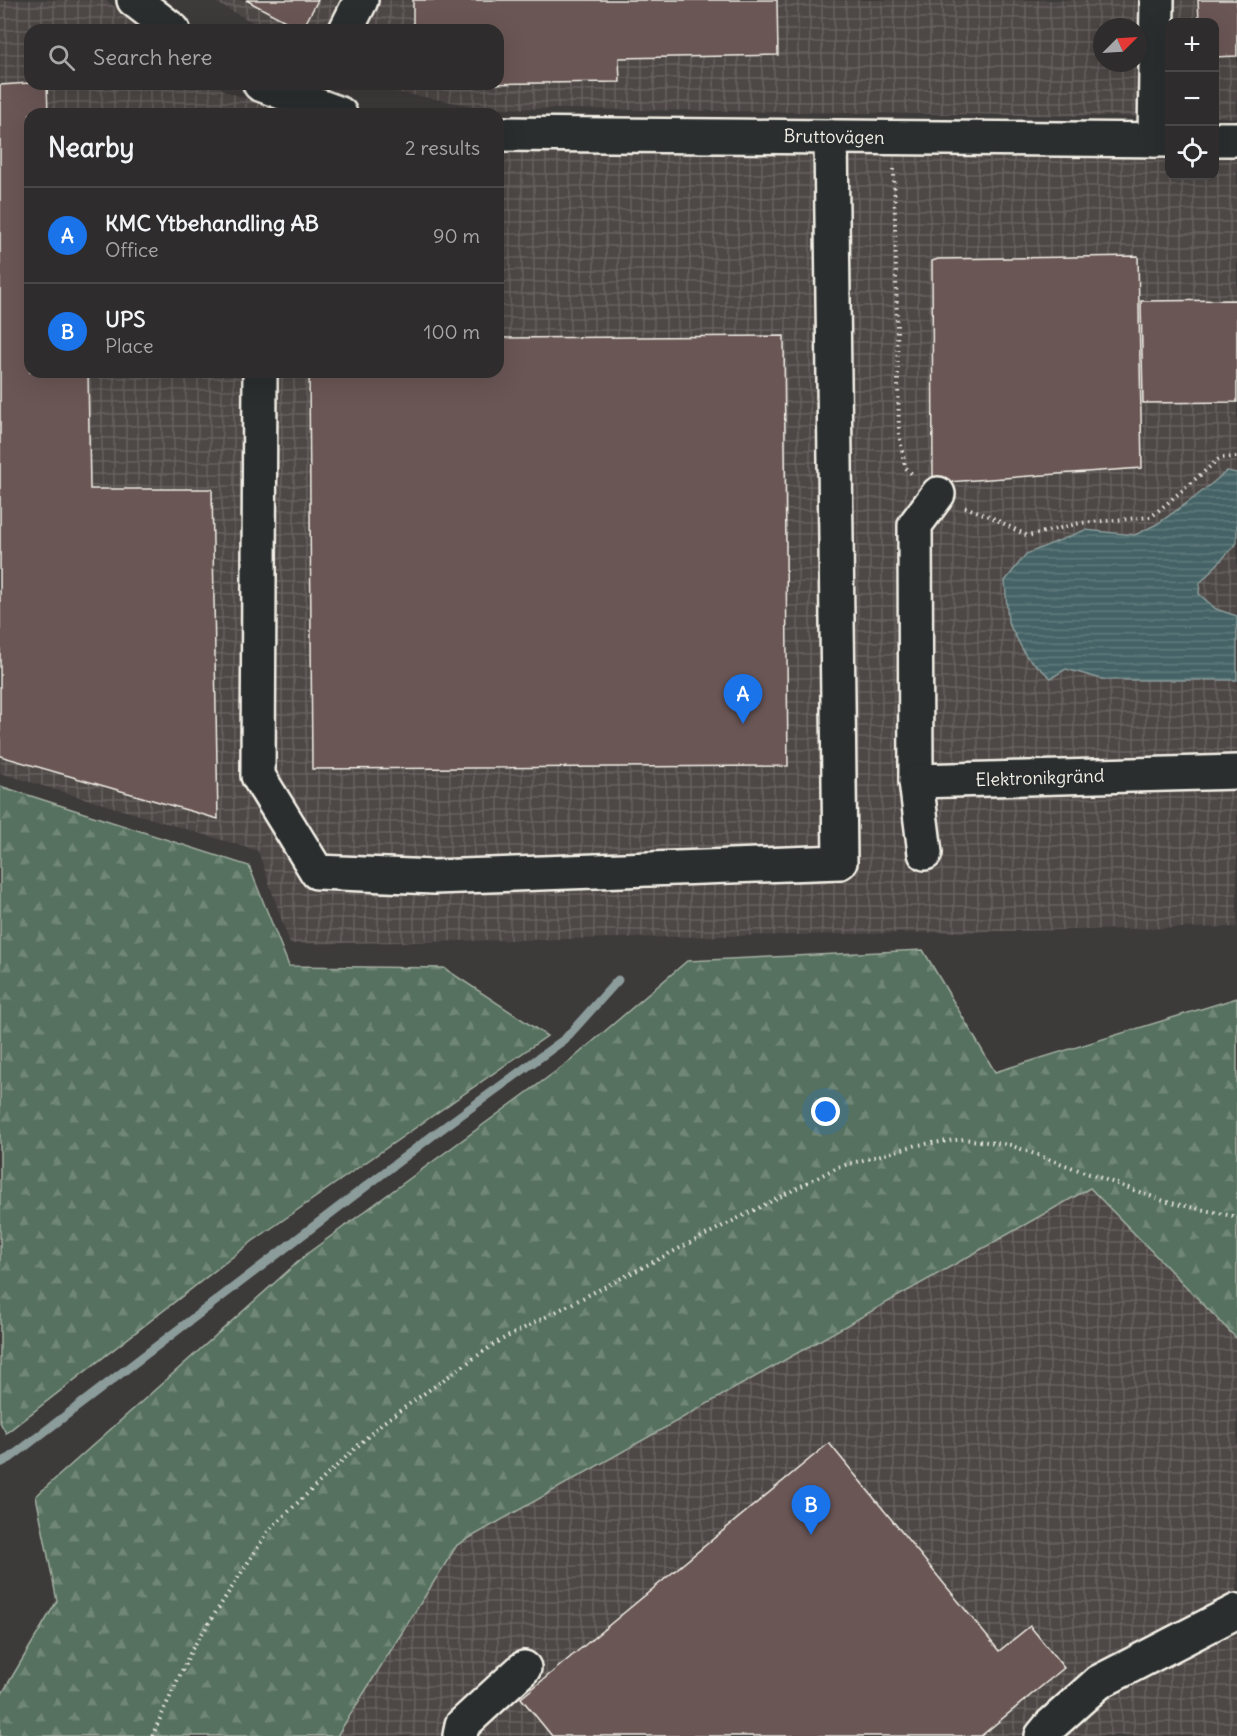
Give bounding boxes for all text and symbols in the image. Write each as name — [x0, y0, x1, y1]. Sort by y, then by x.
north arrow — [1093, 18, 1147, 72]
map controls — [1165, 18, 1219, 180]
button: + — [1165, 18, 1219, 72]
search box — [24, 24, 504, 90]
icon: search — [45, 41, 78, 74]
text: Search here — [93, 43, 212, 71]
button: − — [1165, 72, 1219, 126]
street label: Bruttovägen — [783, 124, 885, 149]
button: locate — [1165, 126, 1219, 180]
text: Nearby — [48, 131, 134, 164]
text: 2 results — [405, 135, 480, 160]
text: KMC Ytbehandling AB — [105, 209, 319, 237]
text: A — [61, 223, 74, 248]
text: 90 m — [433, 223, 480, 248]
text: Office — [105, 237, 159, 262]
text: UPS — [105, 305, 145, 333]
text: B — [61, 319, 74, 344]
text: 100 m — [423, 319, 480, 344]
text: Place — [105, 333, 153, 358]
pin: A — [724, 674, 762, 724]
street label: Elektronikgränd — [975, 764, 1105, 791]
your location — [811, 1097, 840, 1126]
pin: B — [792, 1486, 830, 1535]

